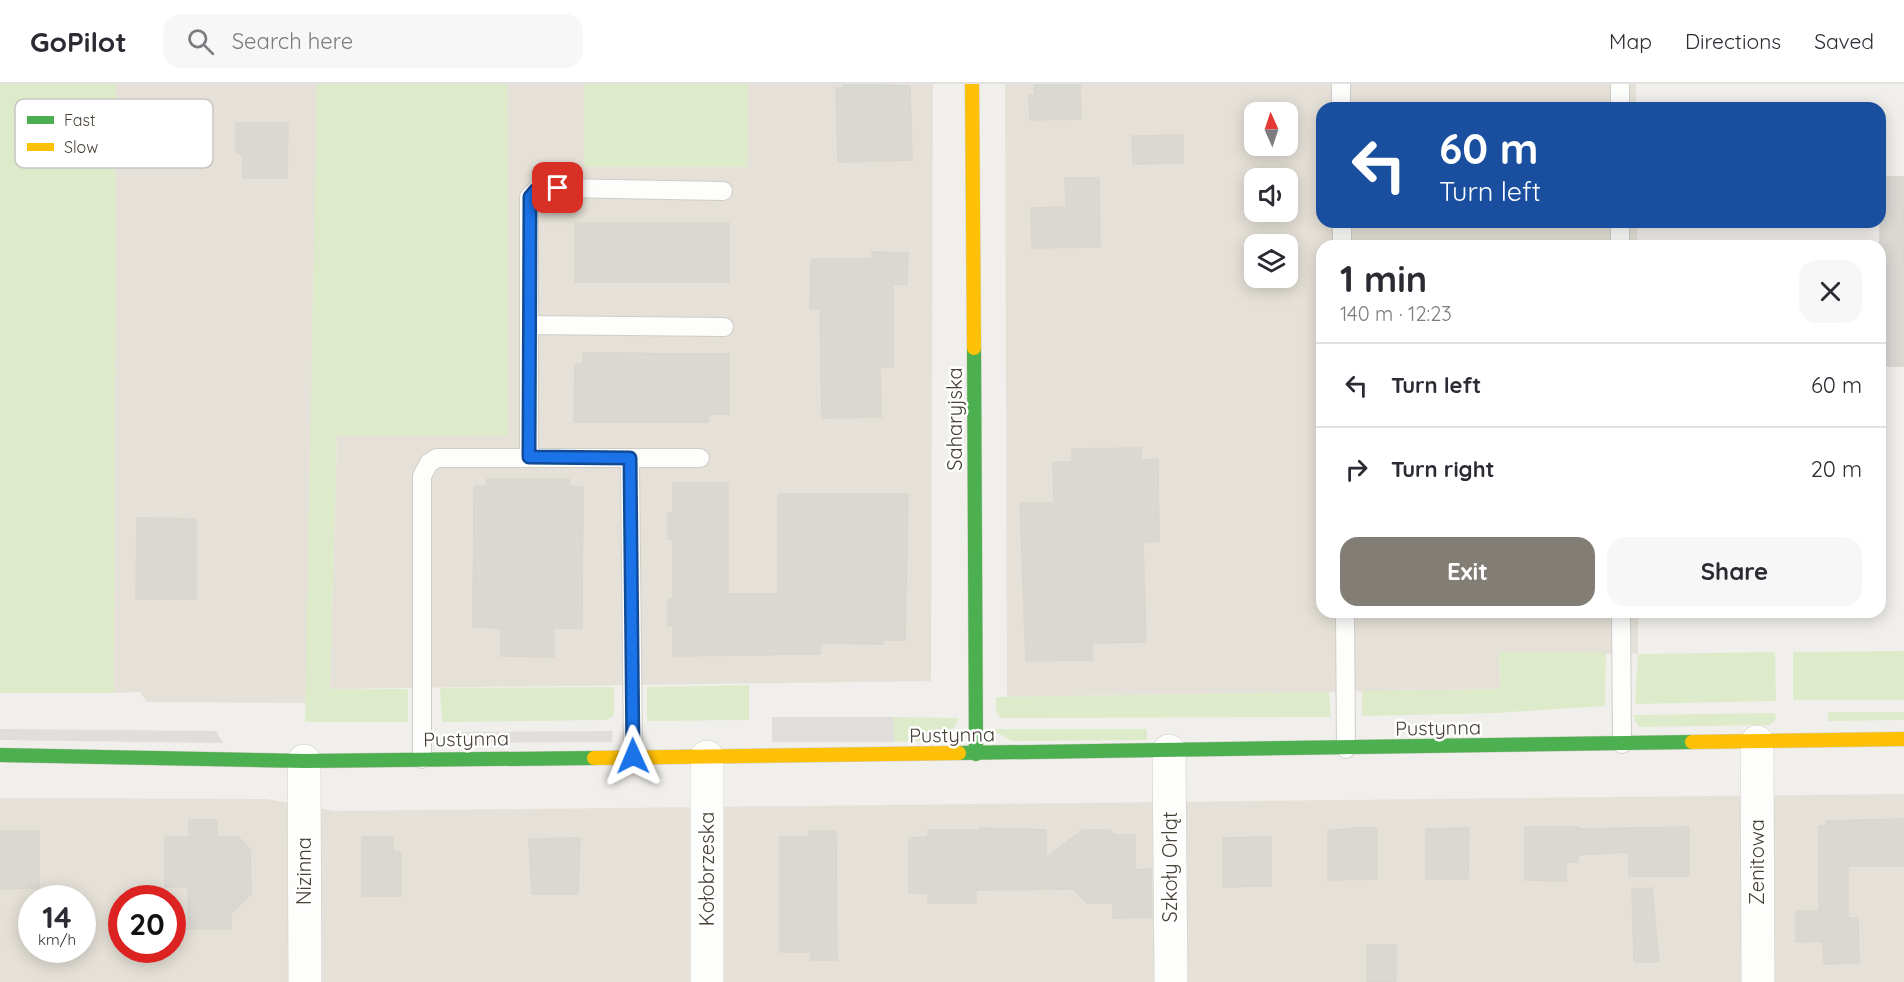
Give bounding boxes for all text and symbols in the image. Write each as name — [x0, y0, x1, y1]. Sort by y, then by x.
search box — [163, 14, 583, 68]
text: GoPilot — [30, 24, 127, 59]
icon: search — [184, 25, 217, 58]
text: Search here — [232, 27, 353, 55]
text: Map — [1609, 28, 1652, 54]
text: Directions — [1685, 28, 1781, 54]
text: Saved — [1814, 28, 1874, 54]
legend — [15, 99, 213, 168]
north arrow — [1244, 102, 1298, 156]
map controls — [1244, 102, 1298, 288]
text: Fast — [64, 110, 95, 130]
text: 60 m — [1439, 122, 1539, 175]
icon: left — [1340, 126, 1418, 204]
text: Slow — [64, 137, 98, 157]
pin — [532, 162, 583, 213]
button: sound — [1244, 168, 1298, 222]
icon: arrive — [541, 171, 574, 204]
text: Turn left — [1439, 174, 1541, 208]
button: layers — [1244, 234, 1298, 288]
text: 1 min — [1340, 256, 1427, 301]
button: close — [1799, 260, 1862, 323]
text: 140 m · 12:23 — [1340, 301, 1452, 326]
street label: Saharyjska — [942, 367, 967, 471]
icon: left — [1340, 369, 1373, 402]
text: Turn left — [1391, 371, 1481, 399]
text: 60 m — [1811, 371, 1862, 399]
icon: right — [1340, 453, 1373, 486]
text: Turn right — [1391, 455, 1495, 483]
text: 20 m — [1811, 455, 1862, 483]
button: Exit — [1340, 537, 1595, 606]
button: Share — [1607, 537, 1862, 606]
street label: Pustynna — [1395, 714, 1481, 741]
street label: Pustynna — [909, 721, 995, 748]
position arrow — [601, 724, 665, 788]
street label: Pustynna — [423, 725, 509, 752]
street label: Szkoły Orląt — [1157, 811, 1182, 923]
street label: Kołobrzeska — [694, 812, 719, 926]
street label: Zenitowa — [1744, 819, 1769, 905]
street label: Nizinna — [291, 837, 316, 905]
speed limit sign: 20 — [108, 885, 186, 963]
text: 14 — [42, 898, 72, 936]
text: km/h — [38, 930, 76, 949]

